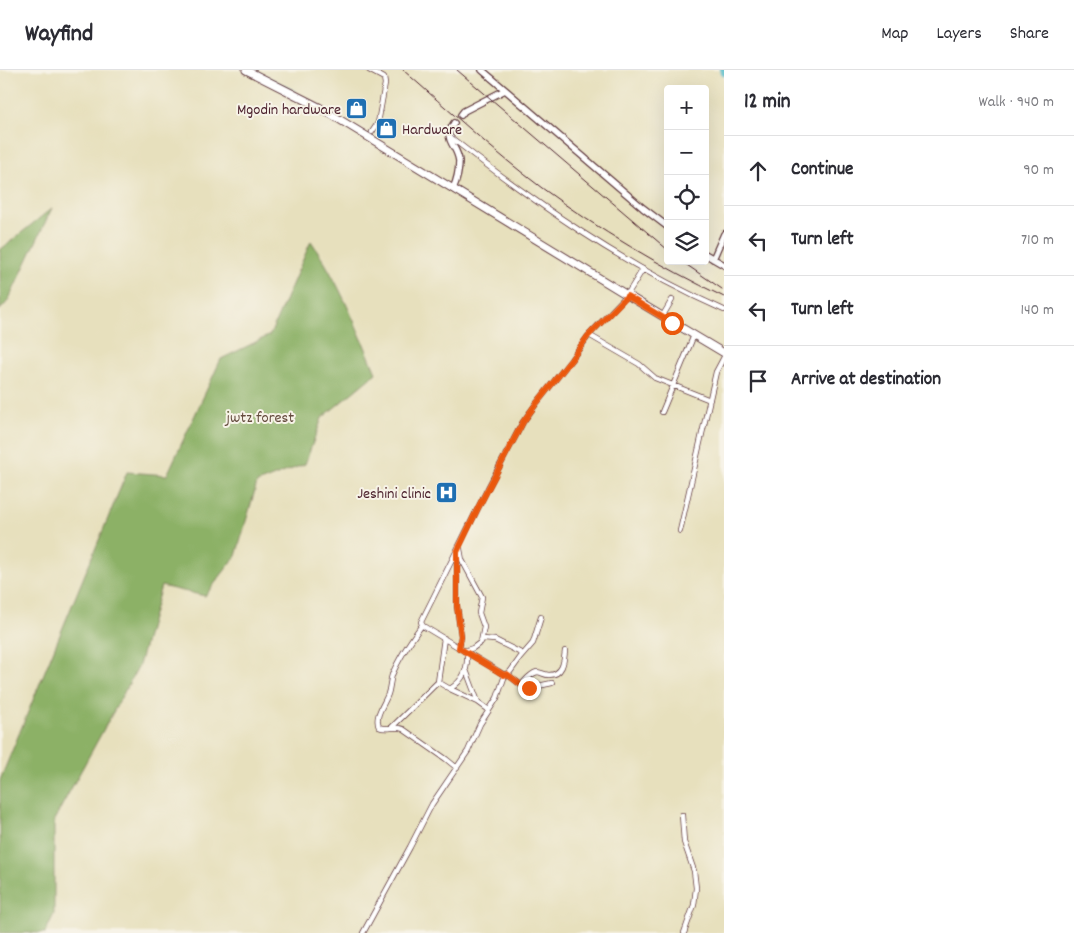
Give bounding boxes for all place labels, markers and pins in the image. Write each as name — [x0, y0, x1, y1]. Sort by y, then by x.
shop icon: Mgodin hardware — [345, 96, 369, 120]
place label: Mgodin hardware — [237, 99, 341, 122]
shop icon: Hardware — [374, 116, 398, 140]
place label: Hardware — [402, 119, 462, 142]
hospital icon: Jeshini clinic — [435, 480, 459, 504]
place label: Jeshini clinic — [357, 483, 431, 506]

